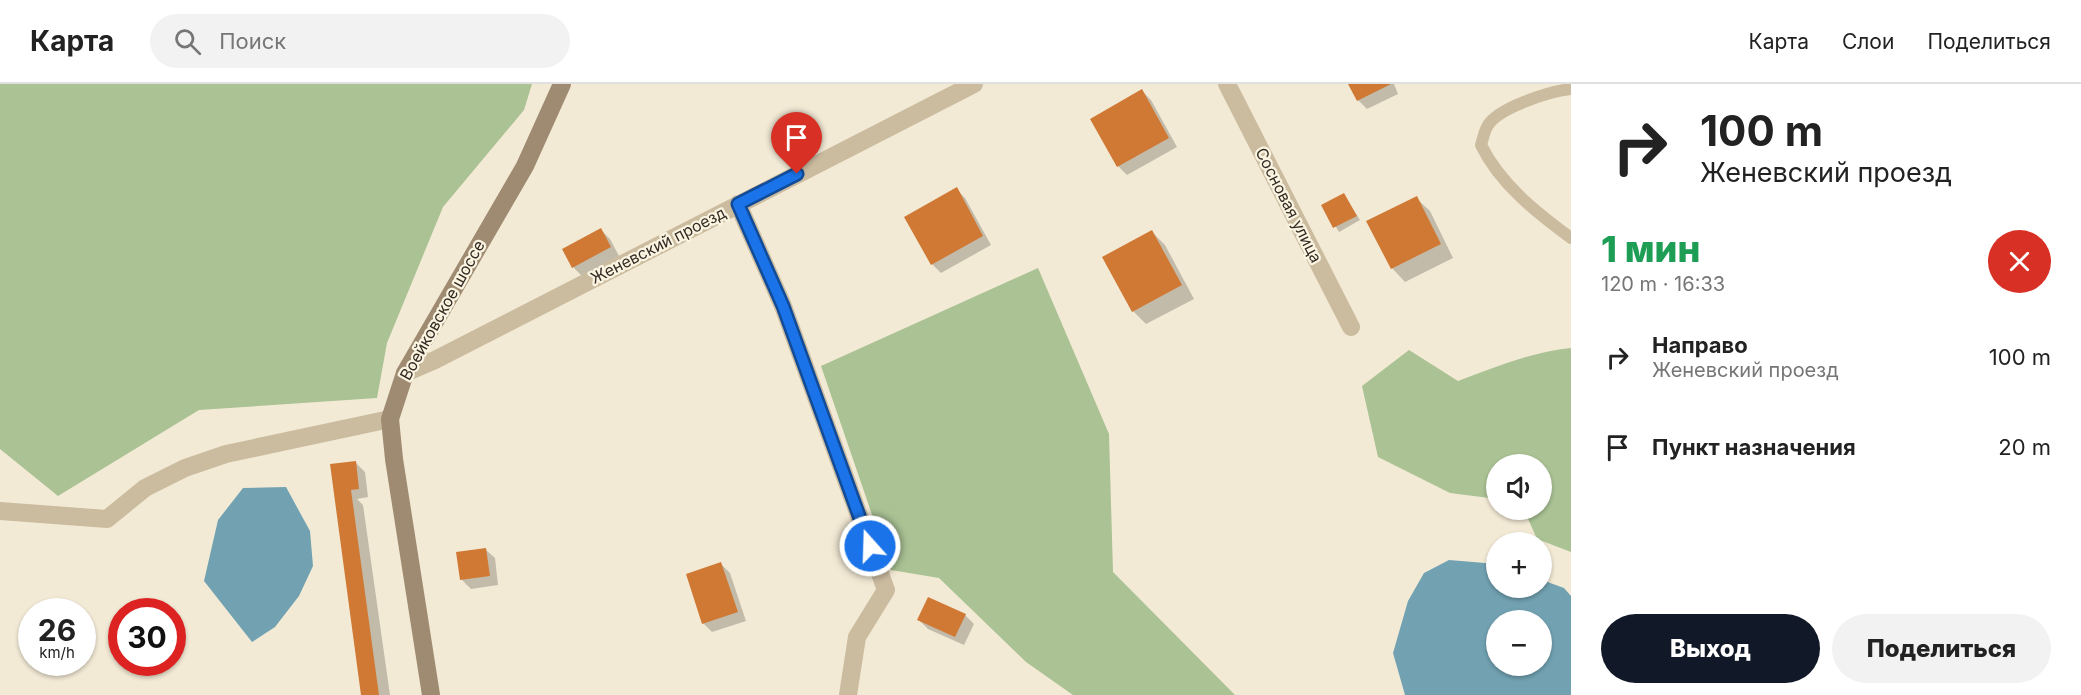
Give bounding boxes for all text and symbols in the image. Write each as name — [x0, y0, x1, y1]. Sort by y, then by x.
search box — [150, 14, 570, 68]
text: Карта — [30, 24, 114, 58]
icon: search — [171, 25, 204, 58]
text: Поиск — [219, 28, 286, 54]
text: Карта — [1749, 29, 1809, 54]
text: Слои — [1842, 29, 1894, 54]
text: Поделиться — [1927, 29, 2051, 54]
text: 100 m — [1700, 105, 1823, 156]
icon: right — [1601, 108, 1679, 186]
pin — [771, 112, 822, 174]
icon: arrive — [780, 121, 813, 154]
street label: Сосновая улица — [1251, 144, 1327, 266]
text: Женевский проезд — [1700, 156, 1952, 189]
street label: Женевский проезд — [587, 202, 729, 288]
text: 1 мин — [1601, 227, 1700, 271]
button: close — [1988, 230, 2051, 293]
street label: Воейковское шоссе — [395, 236, 489, 384]
text: 120 m · 16:33 — [1601, 272, 1725, 296]
text: Направо — [1652, 332, 1748, 358]
icon: right — [1601, 341, 1634, 374]
text: 100 m — [1989, 344, 2051, 370]
text: Женевский проезд — [1652, 358, 1839, 382]
icon: arrive — [1601, 431, 1634, 464]
text: Пункт назначения — [1652, 434, 1856, 460]
text: 20 m — [1998, 434, 2051, 460]
map controls — [1486, 454, 1552, 676]
button: sound — [1486, 454, 1552, 520]
position arrow — [838, 514, 902, 578]
button: + — [1486, 532, 1552, 598]
speed limit sign: 30 — [108, 598, 186, 676]
button: − — [1486, 610, 1552, 676]
text: 26 — [38, 612, 76, 648]
button: Выход — [1601, 614, 1820, 683]
button: Поделиться — [1832, 614, 2051, 683]
text: km/h — [39, 643, 75, 662]

